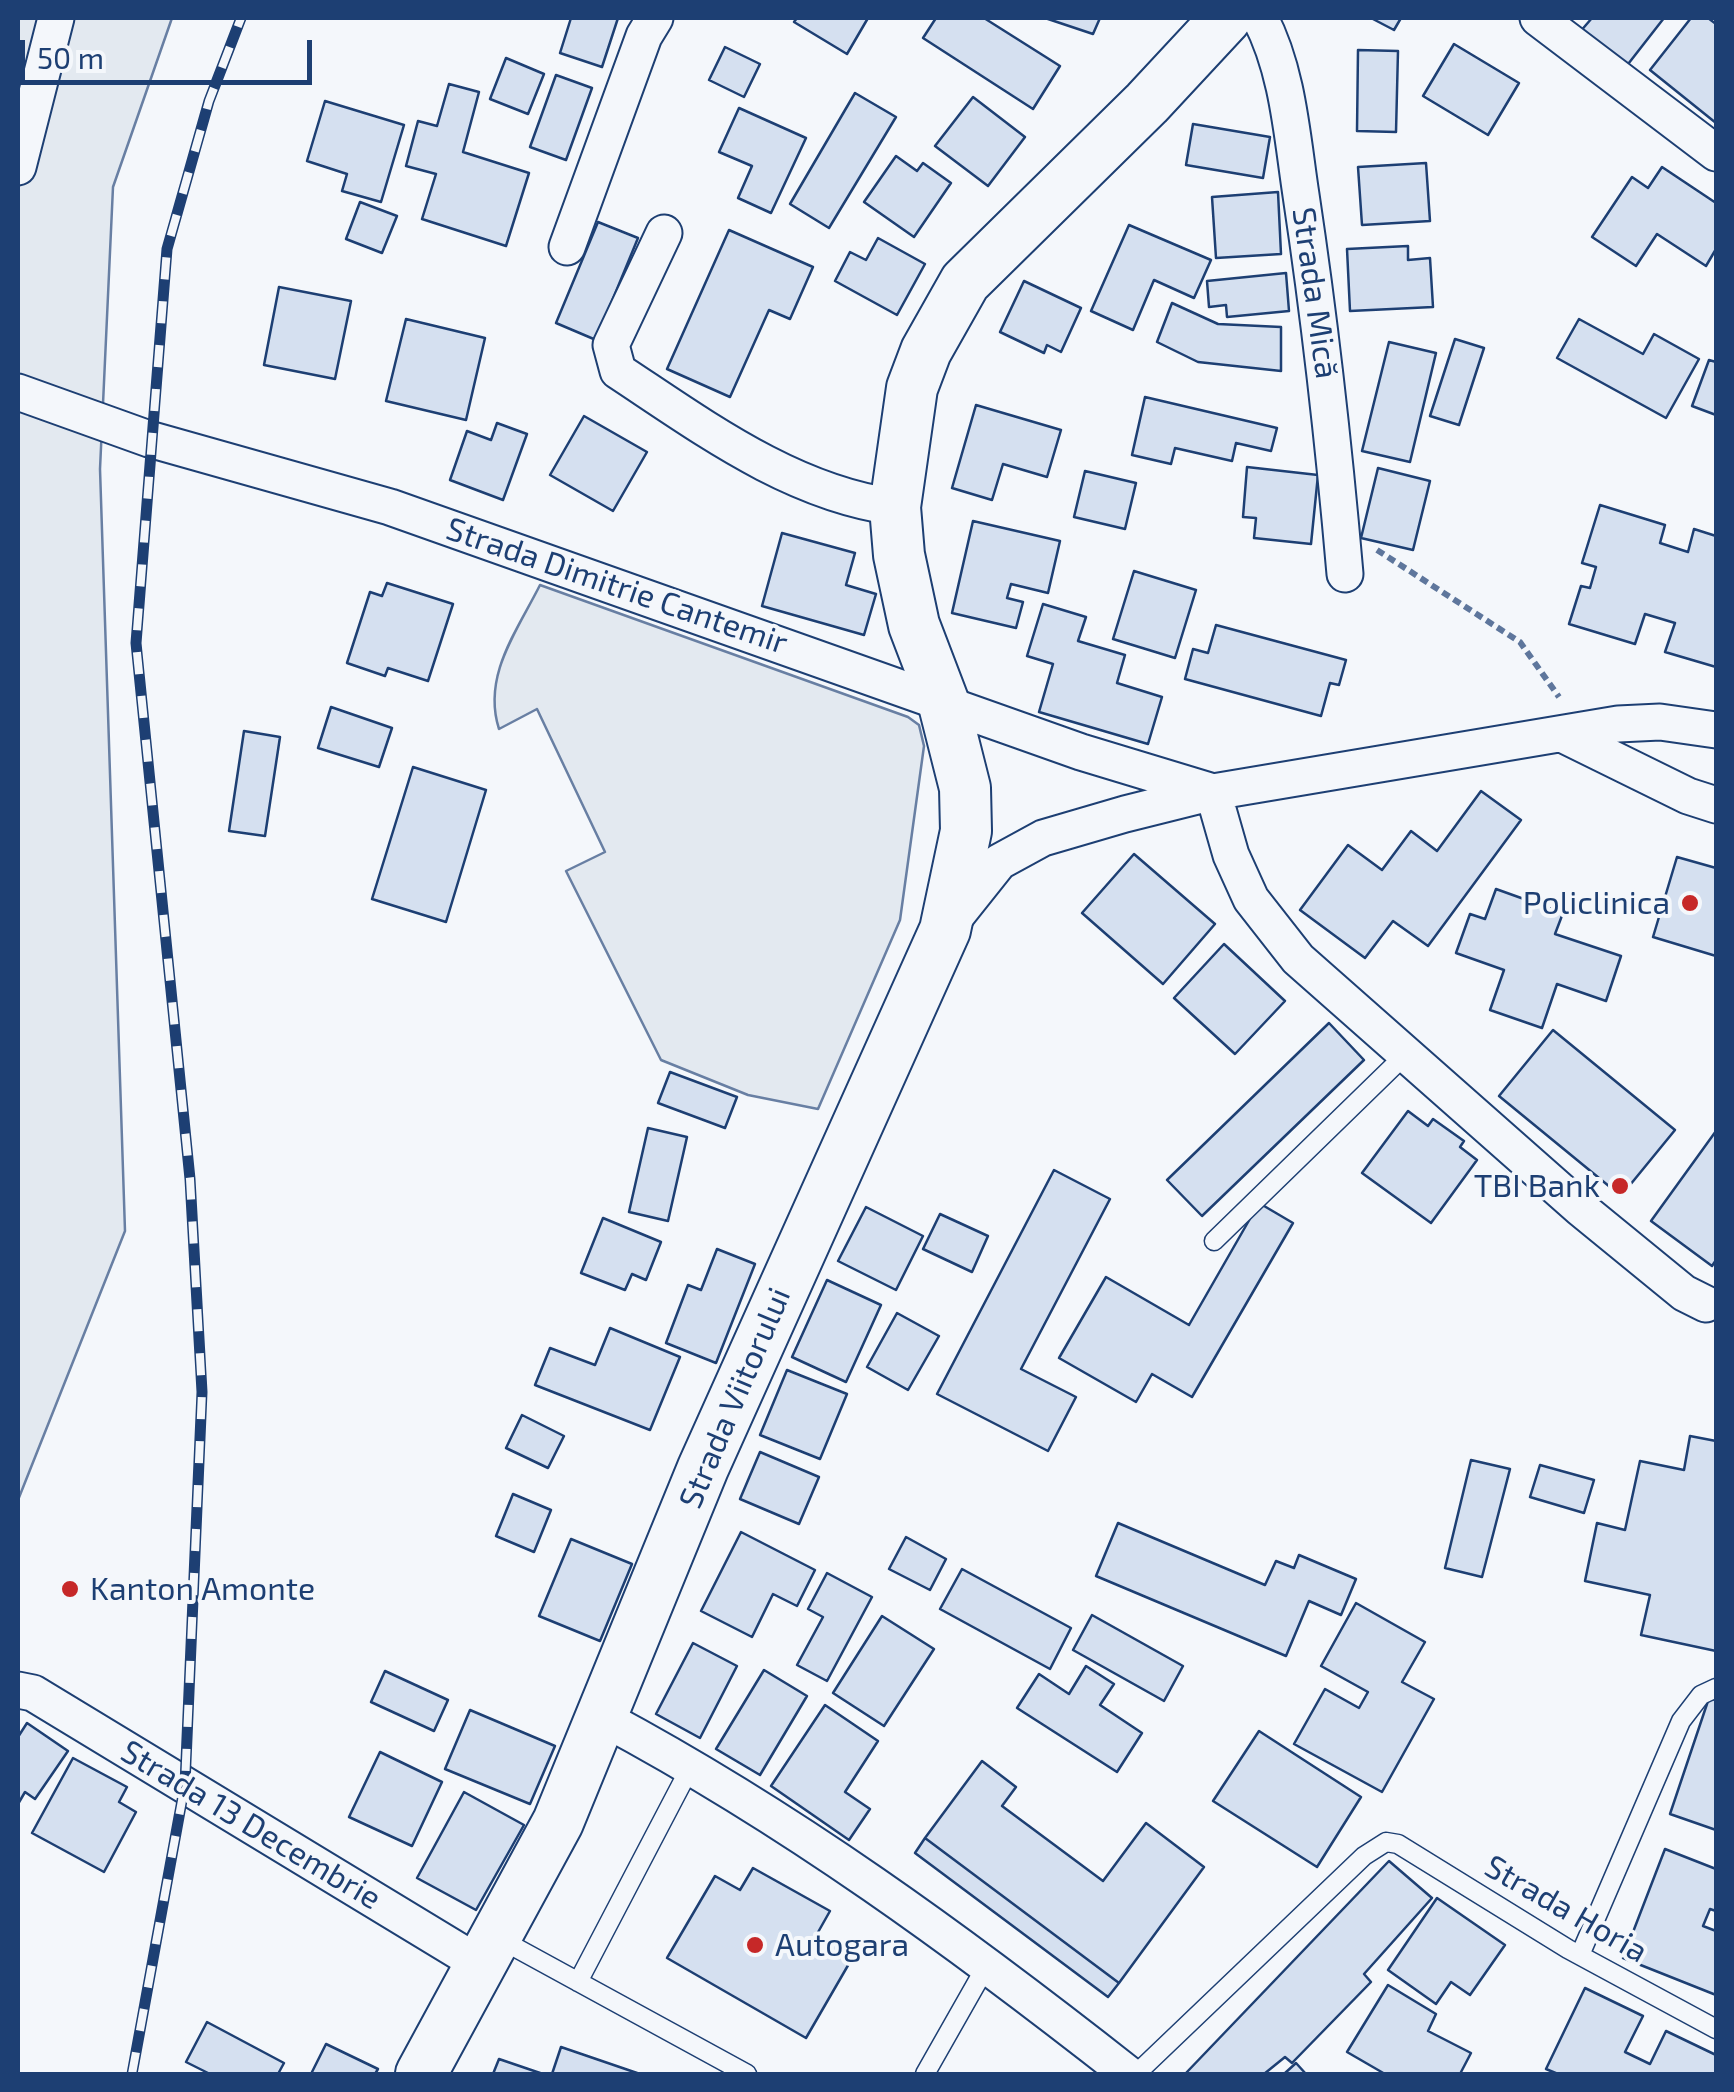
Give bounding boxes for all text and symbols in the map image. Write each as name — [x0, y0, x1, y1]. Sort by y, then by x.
scale bar — [25, 20, 318, 82]
text: 50 m — [37, 39, 104, 75]
street label: Strada Mică — [1284, 205, 1346, 381]
street label: Strada Dimitrie Cantemir — [441, 510, 793, 662]
place label: Policlinica — [1523, 884, 1670, 922]
marker: Policlinica — [1679, 892, 1701, 914]
place label: TBI Bank — [1474, 1167, 1600, 1205]
marker: TBI Bank — [1609, 1175, 1631, 1197]
street label: Strada Viitorului — [671, 1282, 799, 1514]
place label: Kanton Amonte — [90, 1570, 315, 1608]
marker: Kanton Amonte — [59, 1578, 81, 1600]
street label: Strada 13 Decembrie — [114, 1732, 388, 1918]
street label: Strada Horia — [1478, 1847, 1654, 1971]
place label: Autogara — [775, 1926, 909, 1964]
marker: Autogara — [744, 1934, 766, 1956]

